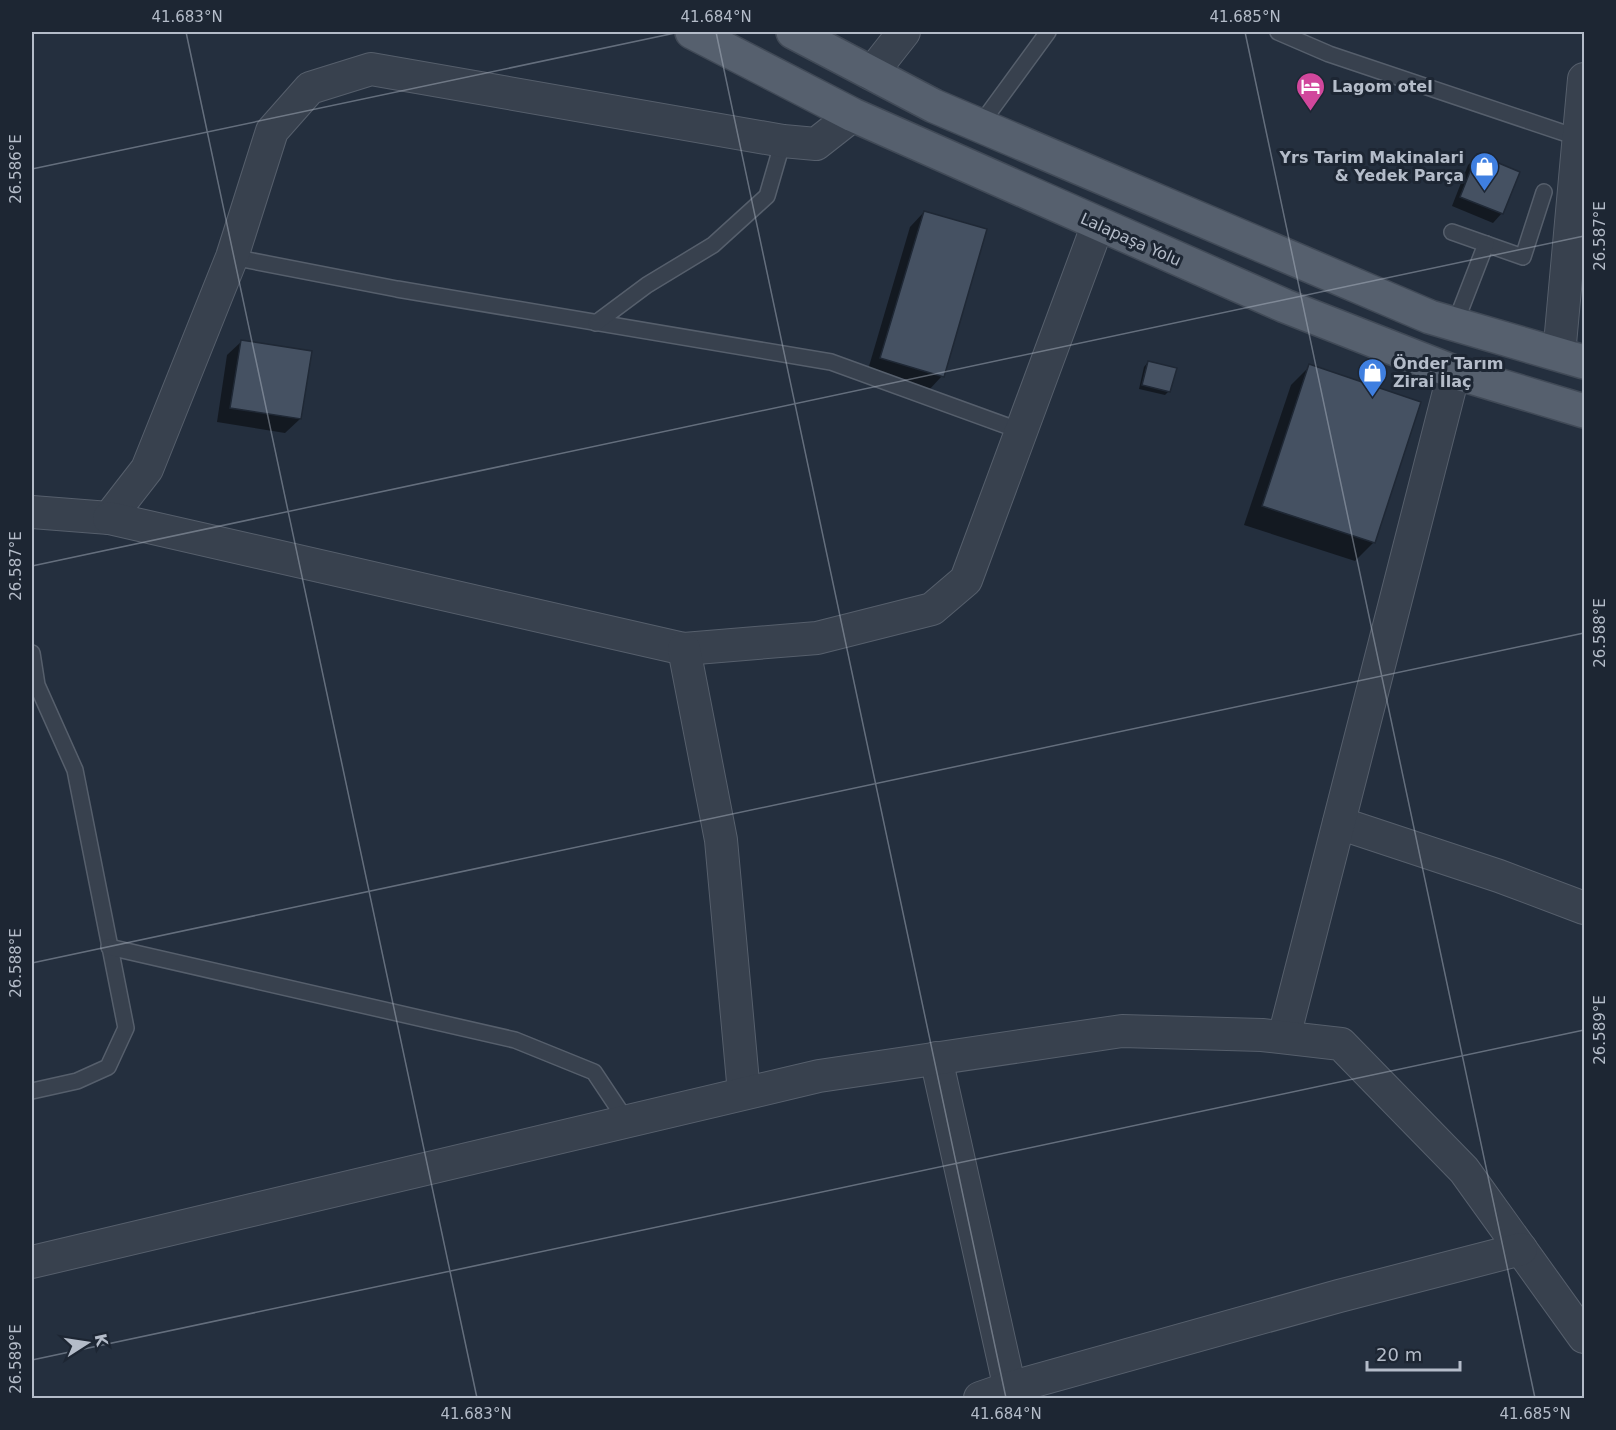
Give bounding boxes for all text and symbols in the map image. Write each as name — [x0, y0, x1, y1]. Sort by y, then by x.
text: 41.683°N — [151, 8, 223, 26]
text: 41.684°N — [680, 8, 752, 26]
text: 41.685°N — [1209, 8, 1281, 26]
hotel icon: Lagom otel — [1295, 70, 1327, 112]
place label: Lagom otel — [1332, 77, 1433, 96]
text: 26.586°E — [7, 134, 25, 204]
place label: Yrs Tarim Makinalari & Yedek Parça — [1278, 148, 1464, 185]
shop icon: Yrs Tarim Makinalari & Yedek Parça — [1469, 150, 1501, 192]
text: 26.587°E — [1591, 201, 1609, 271]
street label: Lalapaşa Yolu — [1078, 209, 1184, 270]
place label: Önder Tarım Zirai İlaç — [1393, 354, 1503, 391]
shop icon: Önder Tarım Zirai İlaç — [1356, 356, 1388, 398]
text: 26.587°E — [7, 531, 25, 601]
text: 26.588°E — [1591, 598, 1609, 668]
text: 26.588°E — [7, 928, 25, 998]
text: 26.589°E — [1591, 995, 1609, 1065]
north arrow — [57, 1313, 117, 1373]
text: 26.589°E — [7, 1324, 25, 1394]
text: K — [91, 1332, 112, 1349]
scale bar — [1367, 1334, 1460, 1372]
text: 20 m — [1376, 1344, 1422, 1365]
text: 41.683°N — [440, 1405, 512, 1423]
text: 41.684°N — [970, 1405, 1042, 1423]
text: 41.685°N — [1499, 1405, 1571, 1423]

